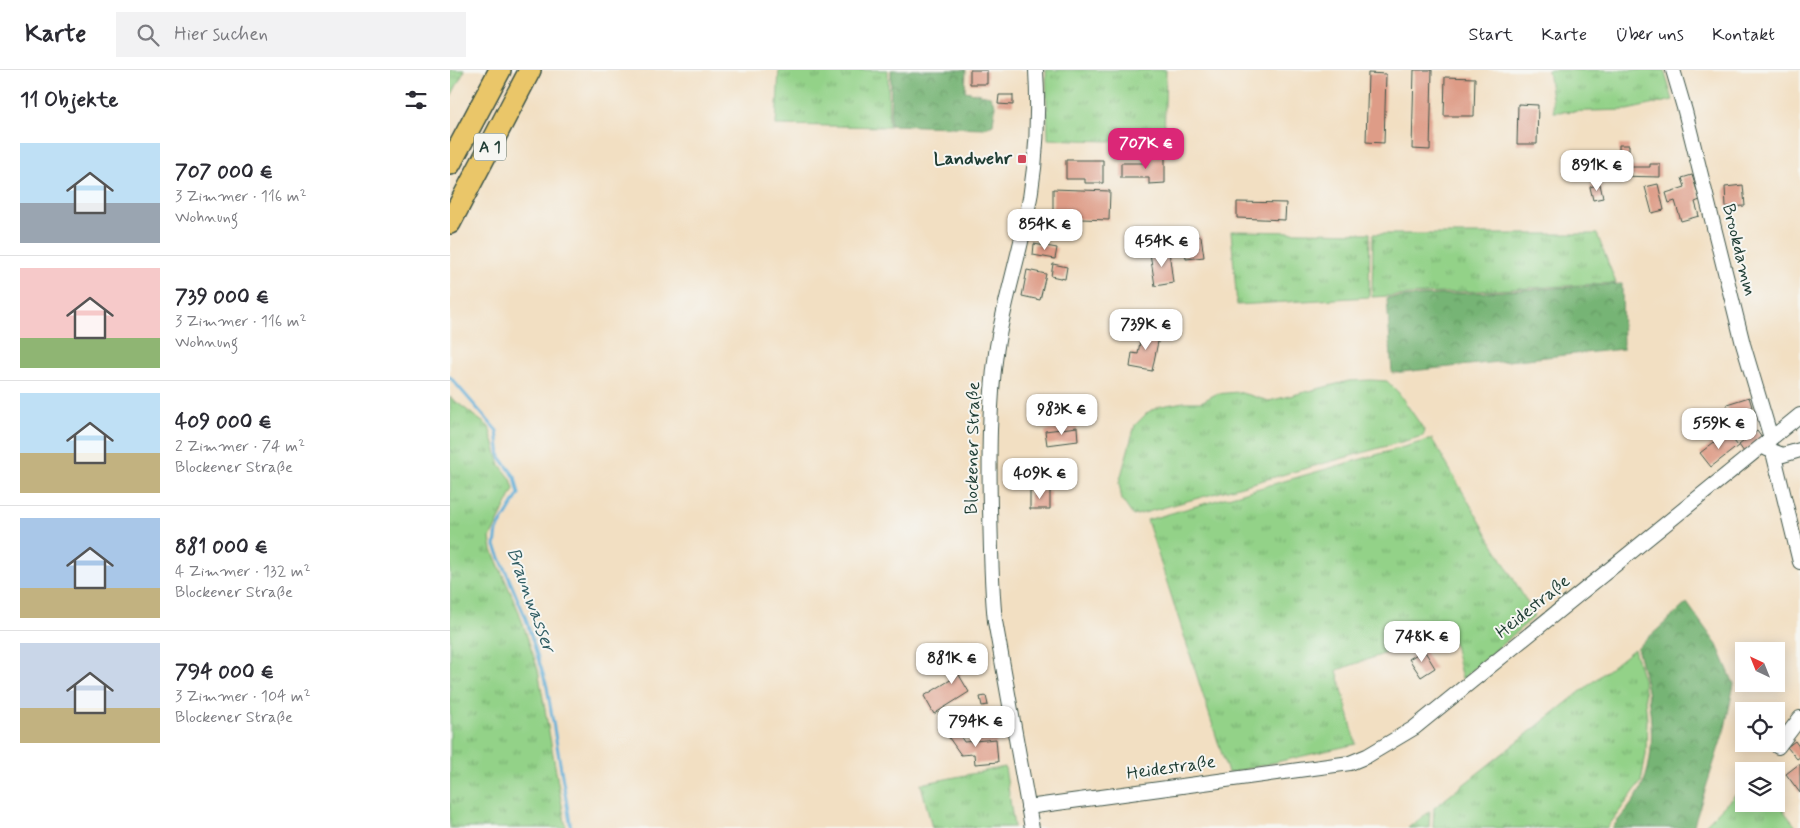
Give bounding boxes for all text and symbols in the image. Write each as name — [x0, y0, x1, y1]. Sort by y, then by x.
search box — [116, 12, 466, 57]
text: Karte — [25, 19, 86, 50]
icon: search — [134, 21, 162, 49]
text: Hier suchen — [174, 22, 268, 47]
text: Start — [1469, 23, 1513, 47]
text: Karte — [1541, 23, 1587, 47]
text: Über uns — [1615, 23, 1684, 47]
text: Kontakt — [1712, 23, 1775, 47]
text: 11 Objekte — [20, 86, 119, 114]
icon: filters — [402, 86, 430, 114]
pin: 707K € — [1105, 128, 1187, 170]
text: 707K € — [1119, 133, 1173, 154]
road number: A 1 — [474, 134, 506, 160]
place label: Landwehr — [934, 147, 1013, 171]
pin: 891K € — [1556, 150, 1638, 192]
marker: Landwehr — [1016, 153, 1028, 165]
text: 891K € — [1572, 155, 1622, 176]
text: 707 000 € — [175, 158, 273, 186]
icon: home — [60, 163, 120, 223]
text: 3 Zimmer · 116 m² — [175, 186, 307, 207]
street label: Brookdamm — [1716, 201, 1762, 299]
text: Wohnung — [175, 207, 238, 228]
pin: 854K € — [1004, 208, 1086, 251]
text: 854K € — [1018, 214, 1072, 235]
pin: 454K € — [1121, 226, 1203, 268]
text: 454K € — [1135, 231, 1189, 252]
text: 739 000 € — [175, 283, 269, 311]
icon: home — [60, 288, 120, 348]
pin: 739K € — [1105, 308, 1187, 351]
text: 3 Zimmer · 116 m² — [175, 311, 307, 332]
text: 739K € — [1120, 314, 1172, 335]
text: Wohnung — [175, 332, 238, 353]
street label: Blockener Straße — [960, 381, 986, 515]
pin: 983K € — [1021, 394, 1103, 436]
text: 983K € — [1037, 399, 1087, 420]
text: 409 000 € — [175, 408, 272, 436]
pin: 559K € — [1678, 408, 1760, 450]
icon: home — [60, 413, 120, 473]
text: 559K € — [1693, 413, 1745, 434]
text: 2 Zimmer · 74 m² — [175, 436, 305, 457]
text: Blockener Straße — [175, 457, 293, 478]
pin: 409K € — [999, 458, 1081, 500]
text: 409K € — [1014, 463, 1067, 484]
text: 881 000 € — [175, 533, 268, 561]
icon: home — [60, 538, 120, 598]
water label: Braunwasser — [501, 544, 562, 658]
text: 4 Zimmer · 132 m² — [175, 561, 310, 582]
street label: Heidestraße — [1491, 569, 1575, 644]
text: Blockener Straße — [175, 582, 293, 603]
pin: 748K € — [1381, 620, 1463, 663]
text: 748K € — [1395, 626, 1449, 647]
pin: 881K € — [911, 642, 993, 685]
north arrow — [1735, 642, 1785, 692]
map controls — [1735, 642, 1785, 812]
text: 881K € — [927, 648, 977, 669]
text: 794 000 € — [175, 658, 274, 686]
icon: home — [60, 663, 120, 723]
text: 3 Zimmer · 104 m² — [175, 686, 311, 707]
button: locate — [1735, 702, 1785, 752]
pin: 794K € — [935, 706, 1017, 748]
text: Blockener Straße — [175, 707, 293, 728]
text: 794K € — [949, 711, 1003, 732]
street label: Heidestraße — [1125, 750, 1217, 786]
button: layers — [1735, 762, 1785, 812]

